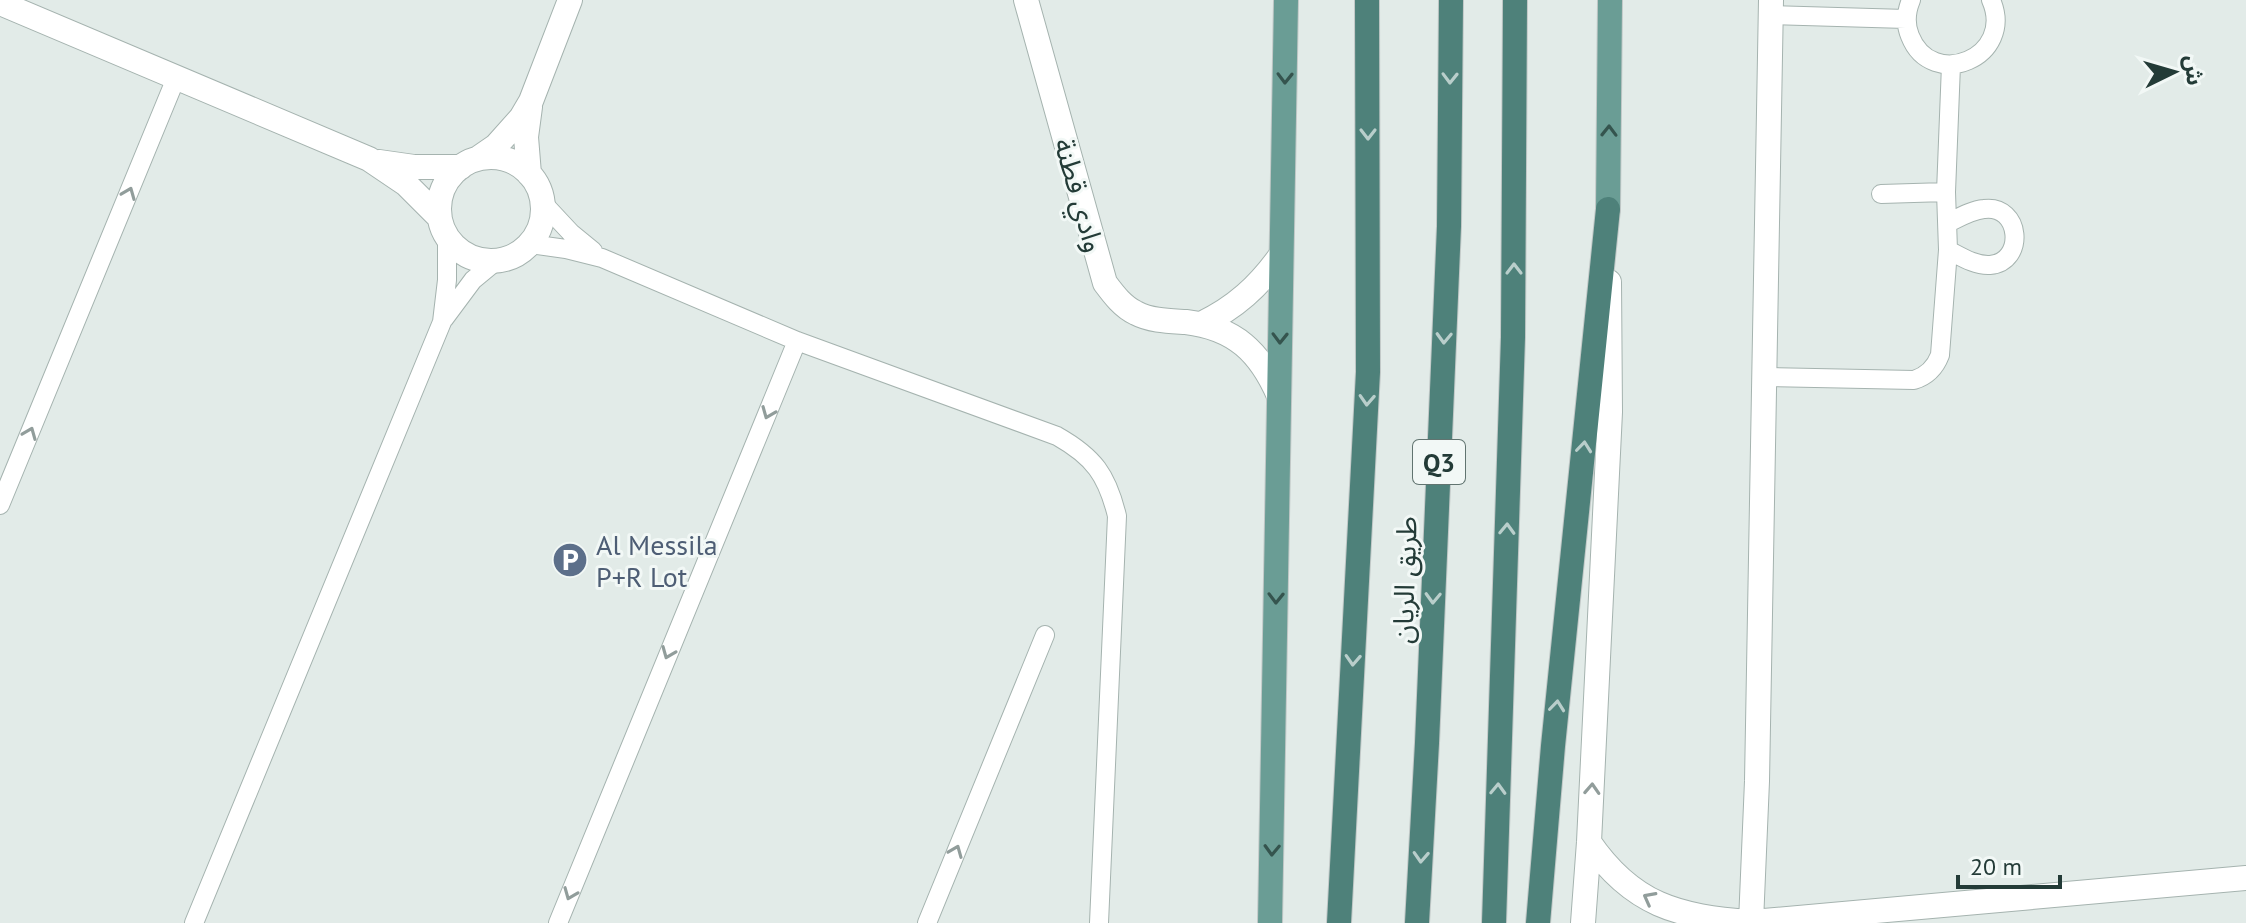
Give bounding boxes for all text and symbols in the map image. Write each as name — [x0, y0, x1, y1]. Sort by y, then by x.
north arrow — [2134, 32, 2214, 112]
text: ش — [2179, 54, 2209, 86]
one-way arrow — [1276, 72, 1293, 85]
one-way arrow — [1441, 72, 1459, 85]
one-way arrow — [1600, 124, 1618, 137]
one-way arrow — [1359, 128, 1377, 141]
street label: وادي قطنة — [1043, 134, 1114, 257]
one-way arrow — [119, 187, 135, 201]
one-way arrow — [1505, 262, 1523, 275]
one-way arrow — [1271, 332, 1288, 345]
one-way arrow — [1436, 332, 1453, 345]
one-way arrow — [1358, 394, 1375, 407]
one-way arrow — [761, 405, 777, 419]
one-way arrow — [20, 427, 36, 441]
road number: Q3 — [1413, 440, 1465, 484]
one-way arrow — [1575, 440, 1592, 453]
street label: طريق الريان — [1383, 516, 1425, 644]
one-way arrow — [1499, 522, 1516, 535]
place label: Al Messila P+R Lot — [596, 526, 718, 595]
parking icon: Al Messila P+R Lot — [551, 541, 589, 579]
one-way arrow — [1267, 592, 1285, 605]
one-way arrow — [1425, 592, 1442, 605]
one-way arrow — [662, 645, 678, 660]
one-way arrow — [1345, 654, 1362, 667]
one-way arrow — [1549, 699, 1566, 712]
one-way arrow — [1490, 782, 1507, 795]
one-way arrow — [1583, 782, 1600, 795]
scale bar — [1958, 839, 2060, 889]
one-way arrow — [1263, 844, 1280, 857]
one-way arrow — [947, 845, 963, 859]
one-way arrow — [1413, 851, 1430, 864]
text: 20 m — [1970, 851, 2022, 882]
one-way arrow — [563, 886, 579, 900]
one-way arrow — [1642, 893, 1657, 908]

